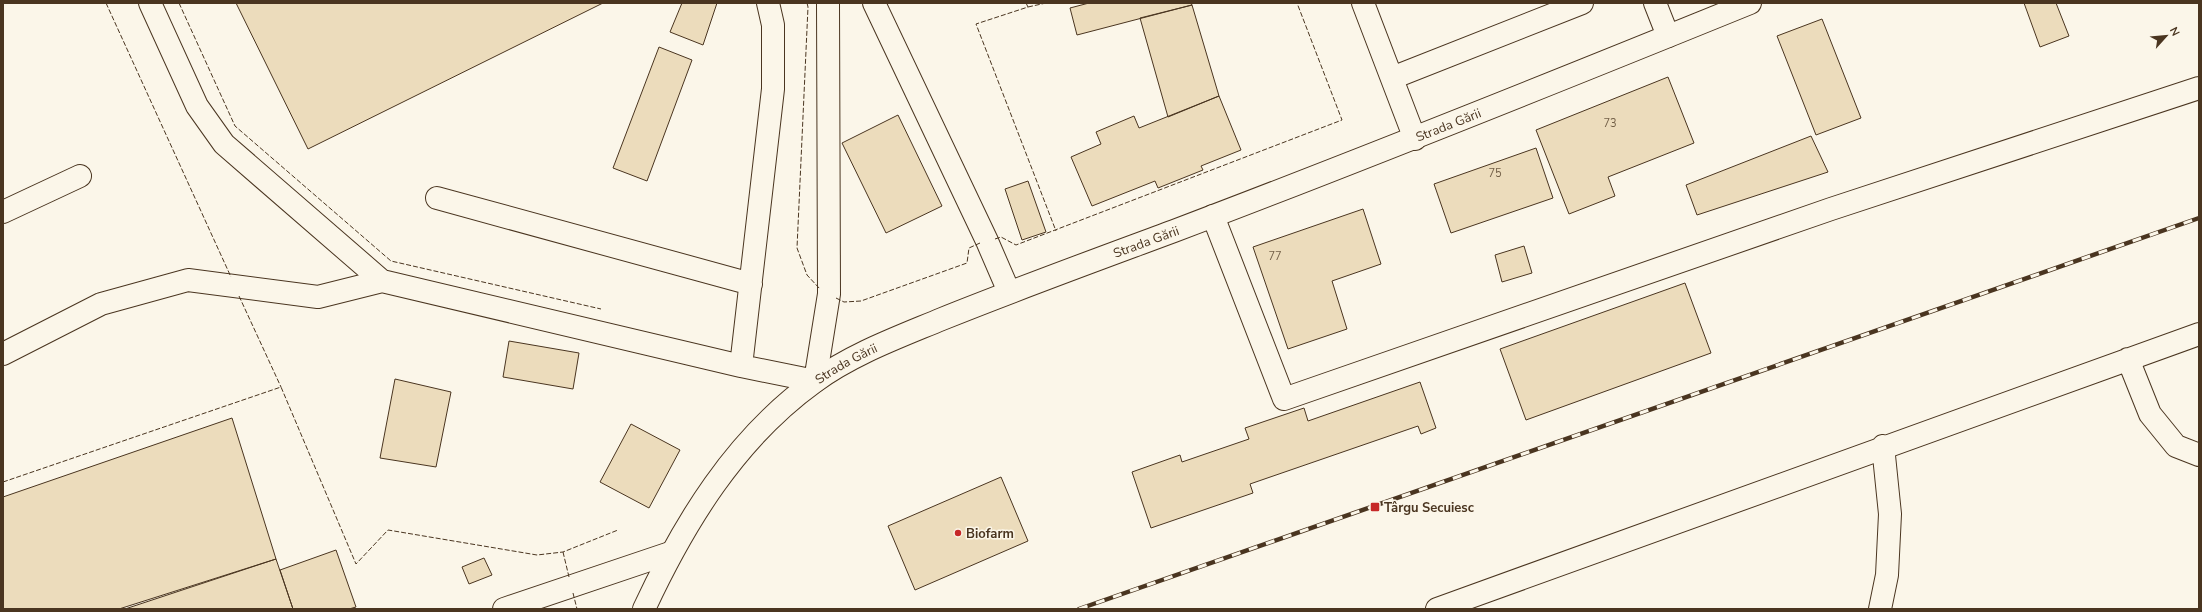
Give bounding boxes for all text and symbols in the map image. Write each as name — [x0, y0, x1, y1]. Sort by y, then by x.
north arrow — [2146, 16, 2186, 56]
text: N — [2166, 25, 2183, 39]
street label: Strada Gării — [1413, 104, 1484, 147]
house number: 73 — [1603, 116, 1617, 131]
house number: 75 — [1488, 166, 1502, 181]
street label: Strada Gării — [1111, 222, 1182, 263]
house number: 77 — [1268, 249, 1282, 264]
street label: Strada Gării — [812, 339, 880, 389]
place label: Târgu Secuiesc — [1384, 499, 1474, 517]
marker: Târgu Secuiesc — [1369, 501, 1381, 513]
place label: Biofarm — [966, 525, 1014, 543]
marker: Biofarm — [953, 528, 963, 538]

